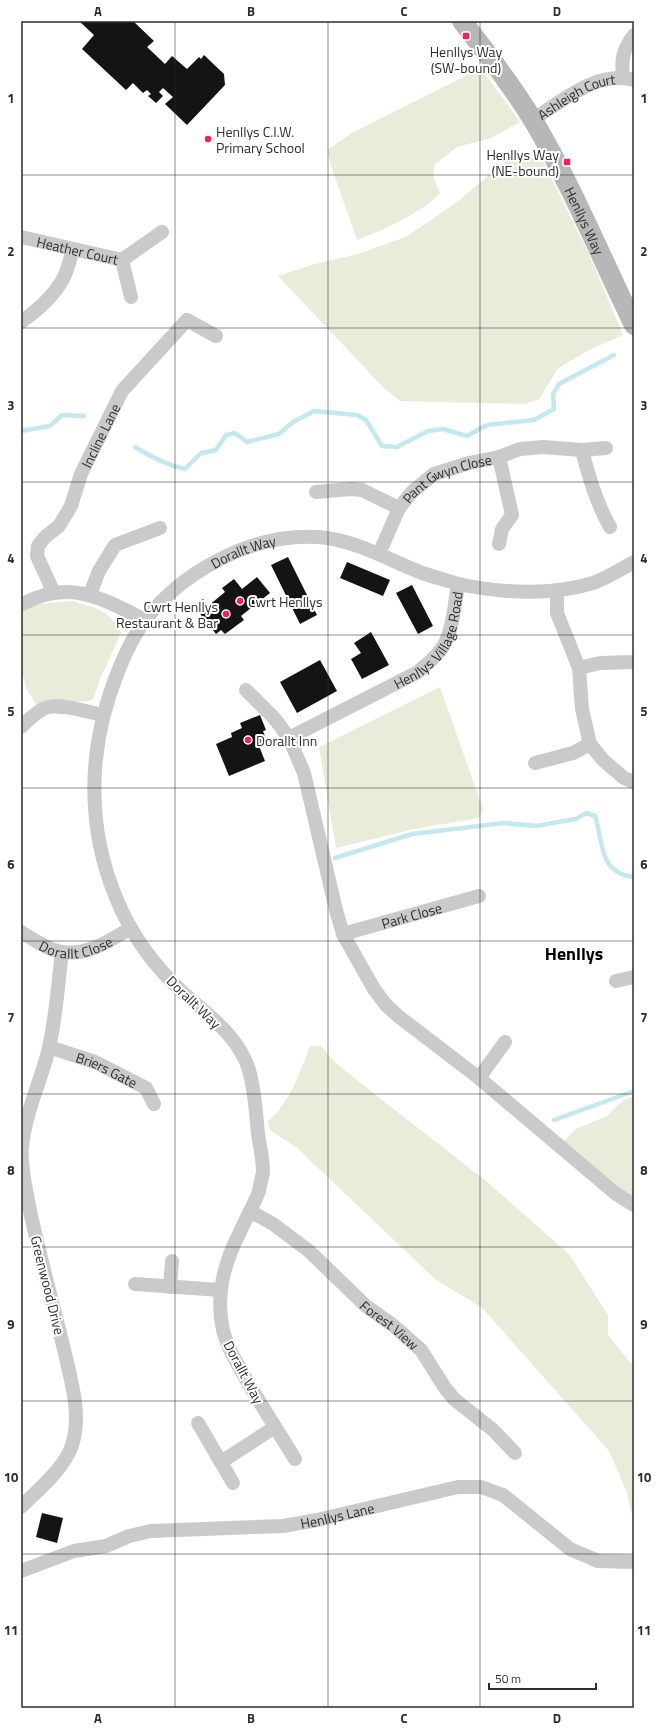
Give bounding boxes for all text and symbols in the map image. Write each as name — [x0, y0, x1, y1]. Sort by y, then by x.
text: A — [94, 1, 102, 21]
text: B — [247, 1, 255, 21]
text: C — [400, 1, 408, 21]
text: D — [553, 1, 561, 21]
marker: Henllys Way (SW-bound) — [461, 31, 471, 41]
place label: Henllys Way (SW-bound) — [430, 41, 503, 78]
street label: Ashleigh Court — [533, 68, 616, 125]
text: 1 — [7, 88, 15, 108]
text: 1 — [640, 88, 648, 108]
place label: Henllys C.I.W. Primary School — [216, 121, 305, 158]
marker: Henllys C.I.W. Primary School — [203, 134, 213, 144]
place label: Henllys Way (NE-bound) — [486, 144, 559, 181]
marker: Henllys Way (NE-bound) — [562, 157, 572, 167]
street label: Henllys Way — [560, 183, 610, 258]
street label: Heather Court — [35, 230, 120, 269]
text: 2 — [7, 241, 15, 261]
text: 2 — [640, 241, 648, 261]
text: 3 — [7, 395, 15, 415]
text: 3 — [640, 395, 648, 415]
street label: Incline Lane — [75, 400, 125, 471]
street label: Pant Gwyn Close — [397, 448, 493, 507]
street label: Dorallt Way — [206, 529, 278, 573]
text: 4 — [7, 548, 15, 568]
text: 4 — [640, 548, 648, 568]
street label: Henllys Village Road — [390, 590, 467, 693]
place label: Cwrt Henllys — [248, 591, 323, 612]
place label: Cwrt Henllys Restaurant & Bar — [116, 596, 218, 633]
marker: Cwrt Henllys — [235, 596, 245, 606]
marker: Cwrt Henllys Restaurant & Bar — [221, 609, 231, 619]
text: 5 — [7, 701, 15, 721]
text: 5 — [640, 701, 648, 721]
place label: Dorallt Inn — [256, 730, 317, 751]
marker: Dorallt Inn — [243, 735, 253, 745]
text: 6 — [7, 854, 15, 874]
text: 6 — [640, 854, 648, 874]
street label: Park Close — [379, 896, 444, 933]
street label: Dorallt Close — [36, 930, 116, 963]
district label: Henllys — [545, 940, 603, 967]
street label: Dorallt Way — [162, 971, 226, 1034]
text: 7 — [7, 1007, 15, 1027]
text: 7 — [640, 1007, 648, 1027]
street label: Briers Gate — [73, 1046, 141, 1092]
text: 8 — [7, 1160, 15, 1180]
text: 8 — [640, 1160, 648, 1180]
street label: Greenwood Drive — [26, 1233, 70, 1337]
street label: Forest View — [355, 1295, 424, 1355]
text: 9 — [7, 1314, 15, 1334]
text: 9 — [640, 1314, 648, 1334]
street label: Dorallt Way — [219, 1337, 269, 1407]
text: 10 — [4, 1467, 18, 1487]
text: 10 — [637, 1467, 651, 1487]
street label: Henllys Lane — [299, 1497, 376, 1533]
text: 11 — [4, 1620, 18, 1640]
text: 11 — [637, 1620, 651, 1640]
scale bar — [489, 1665, 596, 1691]
text: 50 m — [495, 1669, 521, 1688]
text: A — [94, 1708, 102, 1728]
text: B — [247, 1708, 255, 1728]
text: C — [400, 1708, 408, 1728]
text: D — [553, 1708, 561, 1728]

